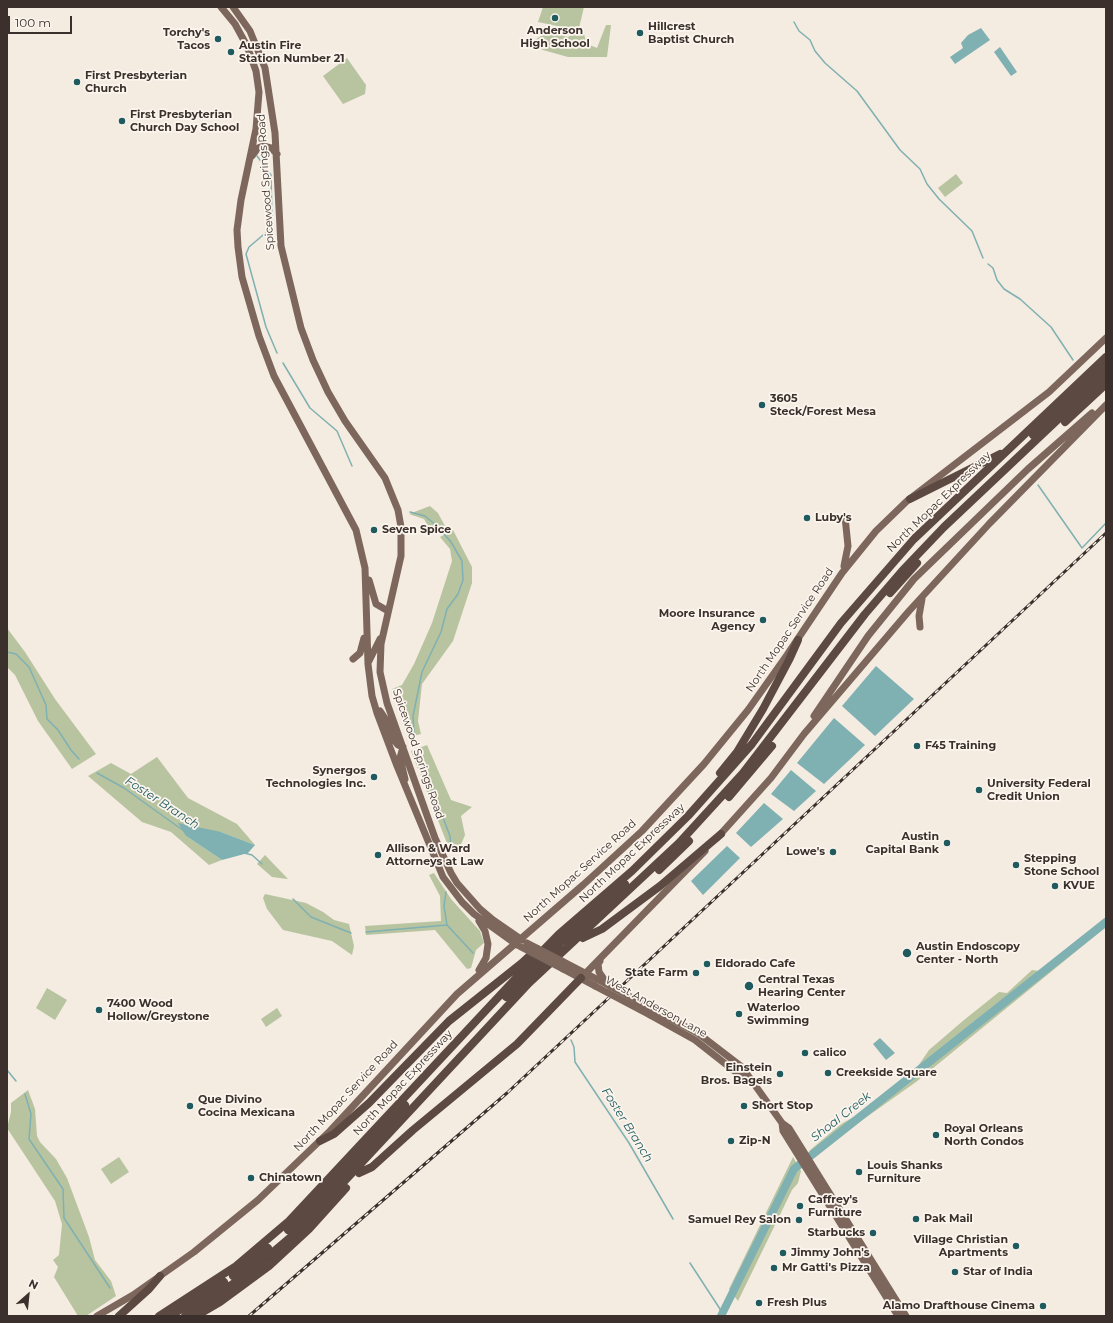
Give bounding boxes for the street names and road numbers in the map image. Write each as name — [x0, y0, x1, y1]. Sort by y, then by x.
street label: Spicewood Springs Road — [255, 113, 277, 251]
street label: North Mopac Expressway — [884, 449, 994, 555]
street label: North Mopac Service Road — [743, 565, 837, 695]
street label: Spicewood Springs Road — [389, 687, 447, 821]
street label: North Mopac Expressway — [577, 801, 687, 905]
street label: North Mopac Service Road — [521, 817, 639, 925]
street label: West Anderson Lane — [603, 973, 709, 1041]
street label: North Mopac Expressway — [351, 1028, 455, 1138]
street label: North Mopac Service Road — [291, 1038, 401, 1154]

